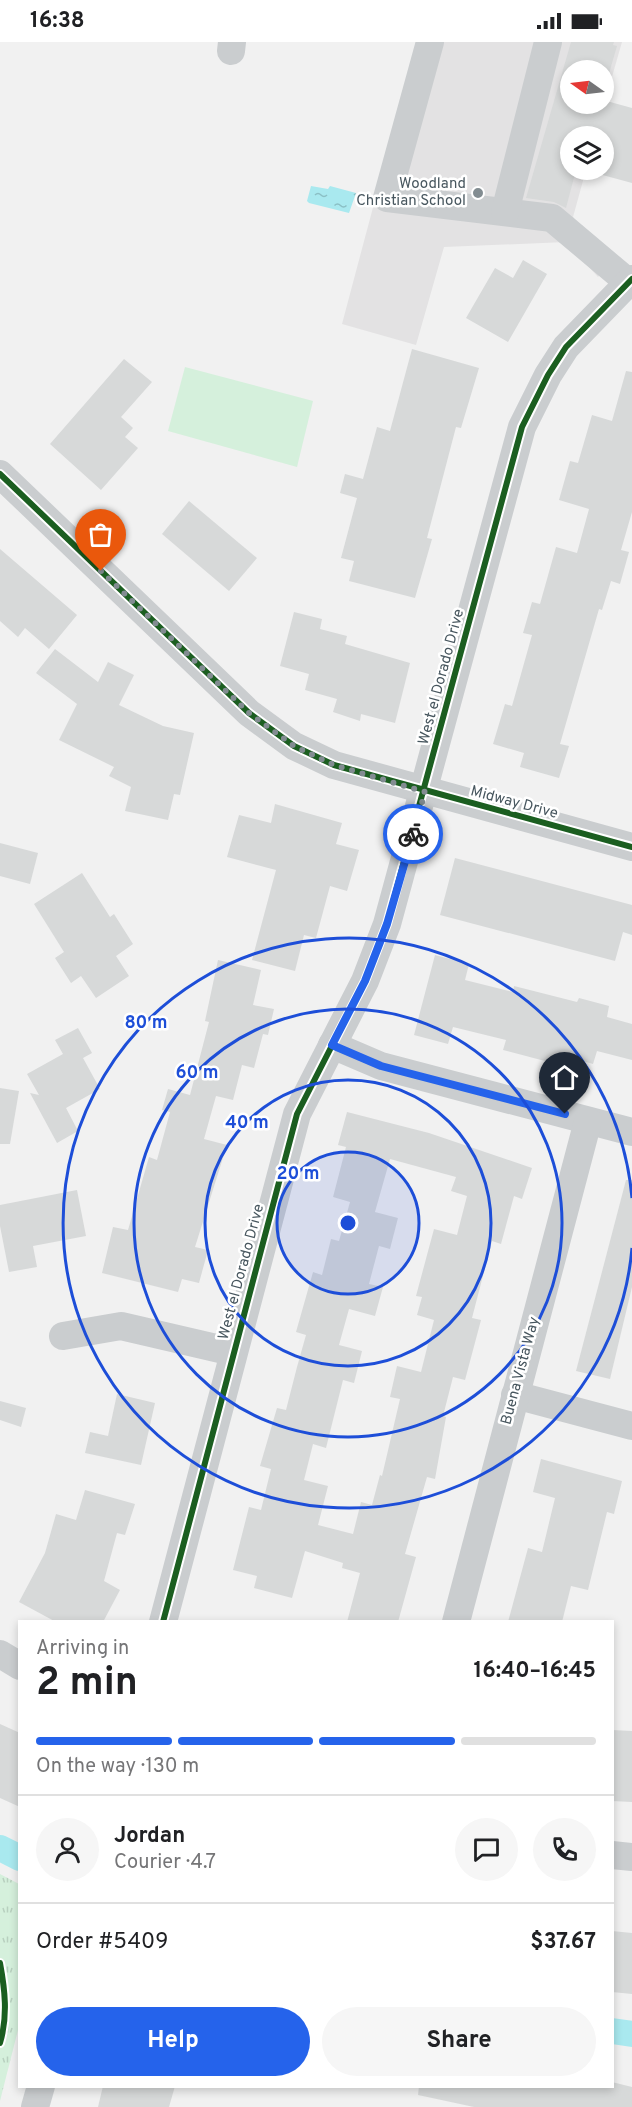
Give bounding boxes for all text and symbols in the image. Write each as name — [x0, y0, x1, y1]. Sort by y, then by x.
text: 16:38 — [30, 8, 85, 35]
north arrow — [560, 60, 614, 114]
map controls — [560, 60, 614, 180]
button: layers — [560, 126, 614, 180]
place label: Woodland Christian School — [356, 175, 466, 211]
marker: Woodland Christian School — [471, 186, 485, 200]
pin — [75, 509, 126, 571]
icon: bag — [84, 518, 117, 551]
street label: West el Dorado Drive — [415, 607, 469, 747]
street label: Midway Drive — [468, 782, 560, 824]
courier — [383, 804, 443, 864]
icon: bike — [397, 818, 430, 851]
text: 80 m — [124, 1012, 168, 1035]
pin — [539, 1052, 590, 1114]
icon: home — [548, 1061, 581, 1094]
text: 60 m — [175, 1062, 219, 1085]
text: 40 m — [225, 1112, 269, 1135]
text: 20 m — [276, 1163, 320, 1186]
street label: West el Dorado Drive — [215, 1202, 269, 1342]
centre of rings — [338, 1213, 358, 1233]
street label: Buena Vista Way — [497, 1315, 545, 1427]
text: Arriving in — [36, 1636, 129, 1662]
text: 16:40–16:45 — [473, 1658, 596, 1685]
text: 2 min — [36, 1660, 138, 1709]
text: On the way · 130 m — [36, 1754, 199, 1780]
button: person — [36, 1818, 99, 1881]
button: chat — [455, 1818, 518, 1881]
button: phone — [533, 1818, 596, 1881]
text: Jordan — [114, 1823, 185, 1850]
text: Courier · 4.7 — [114, 1850, 216, 1876]
text: Order #5409 — [36, 1929, 168, 1956]
text: $37.67 — [530, 1929, 596, 1956]
button: Help — [36, 2007, 310, 2076]
button: Share — [322, 2007, 596, 2076]

